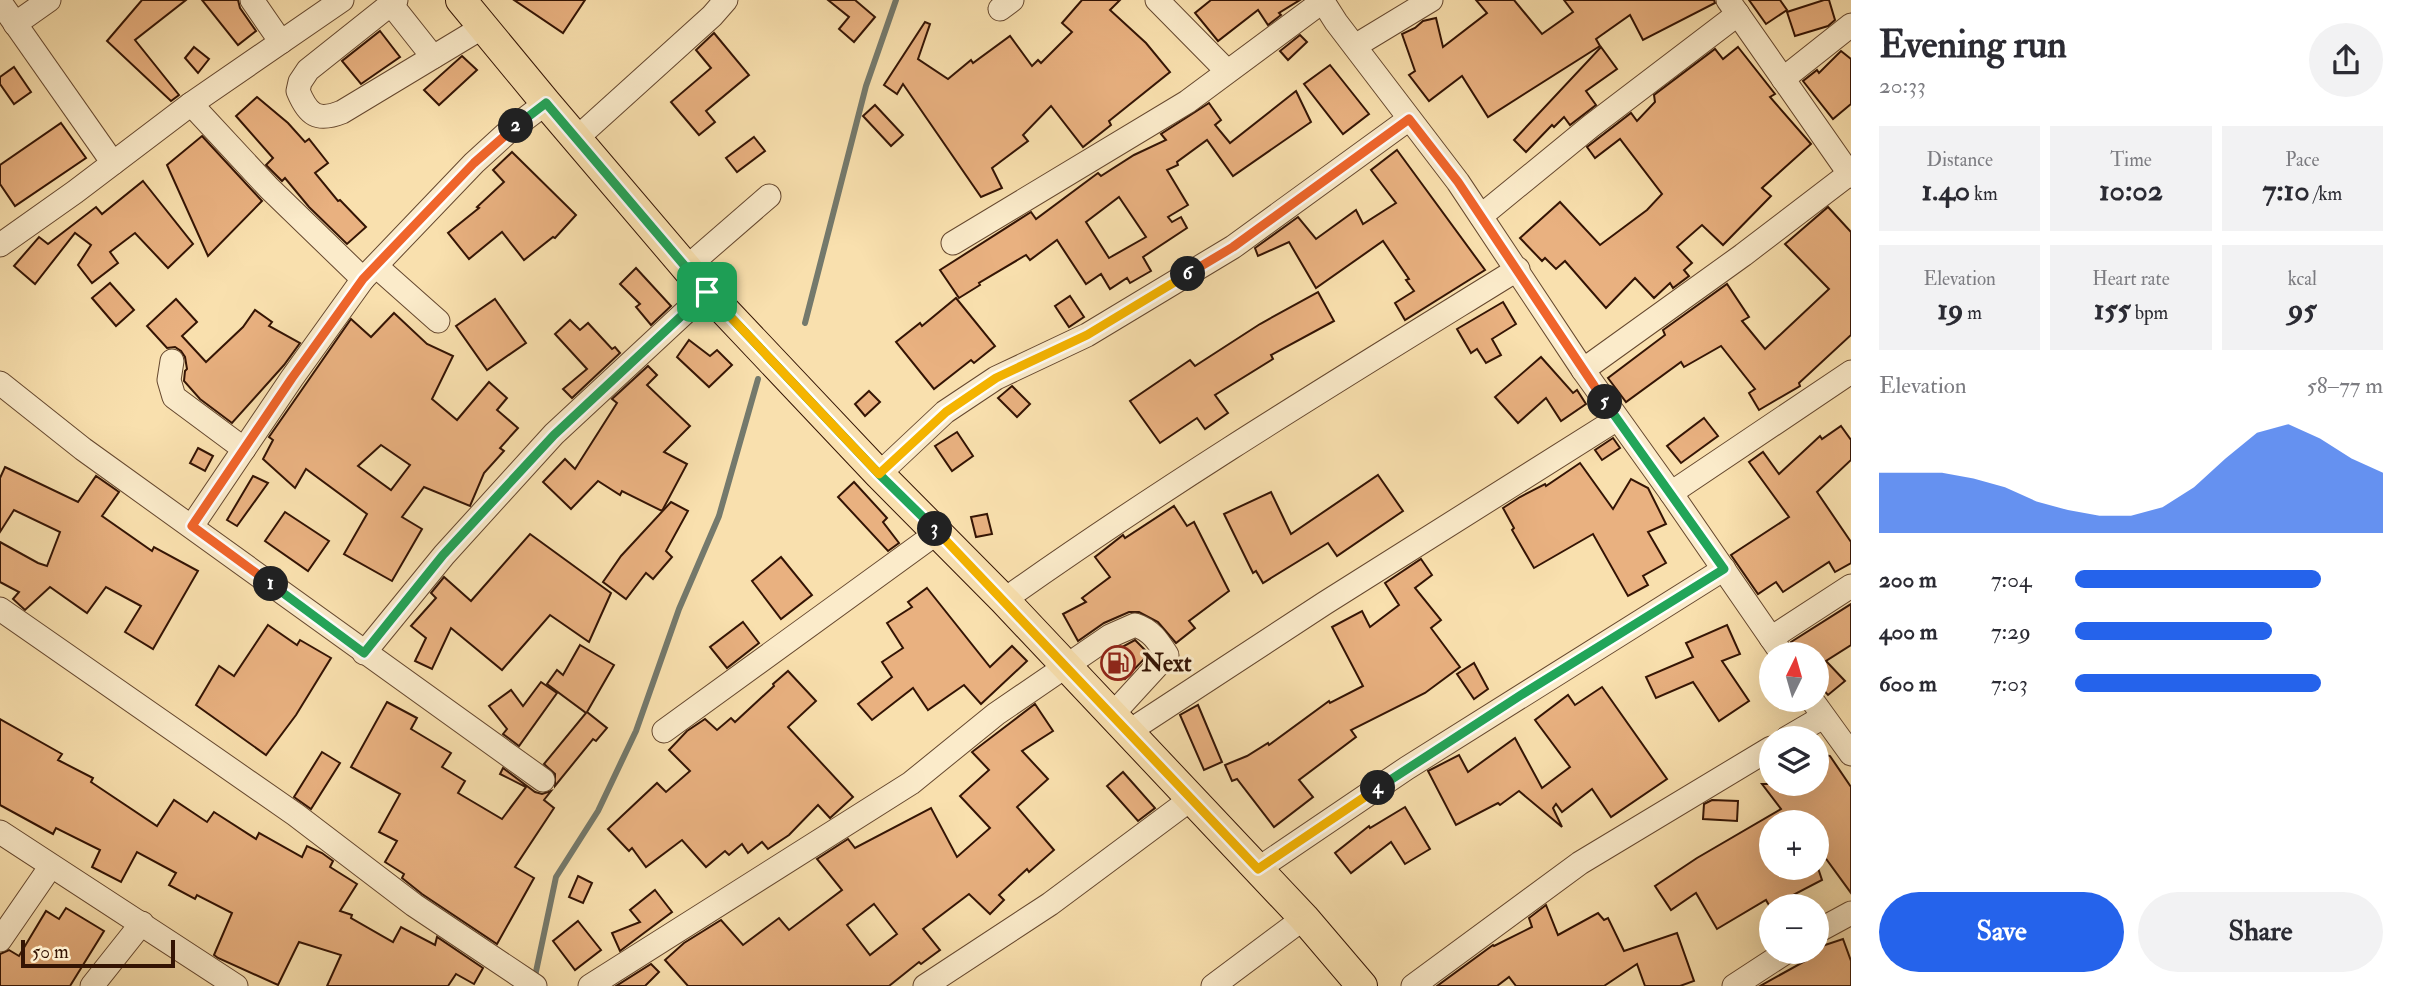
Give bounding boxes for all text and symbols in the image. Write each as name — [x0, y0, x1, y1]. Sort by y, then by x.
text: Evening run — [1879, 21, 2067, 69]
button: share — [2309, 23, 2383, 97]
text: 20:33 — [1879, 71, 1926, 100]
pin: 2 — [498, 108, 534, 144]
text: 2 — [511, 113, 520, 137]
text: Distance — [1926, 148, 1993, 172]
text: Time — [2110, 148, 2152, 172]
text: Pace — [2285, 148, 2319, 172]
text: 1.40 — [1922, 172, 1970, 209]
text: 10:02 — [2099, 172, 2163, 209]
text: 7:10 — [2262, 172, 2310, 209]
text: km — [1970, 182, 1998, 206]
text: /km — [2310, 182, 2342, 206]
pin: 6 — [1170, 256, 1206, 292]
text: 6 — [1183, 261, 1192, 285]
pin — [677, 262, 737, 322]
text: Elevation — [1923, 267, 1996, 291]
text: Heart rate — [2092, 267, 2170, 291]
text: kcal — [2288, 267, 2317, 291]
icon: arrive — [688, 273, 726, 311]
text: 19 — [1937, 291, 1963, 328]
text: 155 — [2094, 291, 2131, 328]
text: 95 — [2288, 291, 2317, 328]
text: m — [1963, 301, 1982, 325]
text: bpm — [2131, 301, 2168, 325]
text: Elevation — [1879, 371, 1967, 400]
text: 58–77 m — [2307, 371, 2383, 400]
pin: 5 — [1588, 384, 1622, 420]
text: 5 — [1600, 389, 1609, 413]
pin: 3 — [918, 512, 953, 546]
text: 3 — [931, 516, 938, 540]
text: 200 m — [1879, 565, 1937, 594]
text: 7:04 — [1991, 565, 2031, 594]
pin: 1 — [254, 566, 288, 602]
text: 1 — [267, 571, 274, 595]
text: 400 m — [1879, 617, 1938, 646]
text: 7:29 — [1991, 617, 2031, 646]
north arrow — [1759, 642, 1829, 712]
map controls — [1759, 642, 1829, 964]
fuel station icon: Next — [1099, 644, 1137, 682]
place label: Next — [1141, 648, 1192, 679]
text: 600 m — [1879, 669, 1937, 698]
text: 7:03 — [1991, 669, 2028, 698]
button: layers — [1759, 726, 1829, 796]
pin: 4 — [1360, 770, 1396, 806]
text: 4 — [1372, 775, 1383, 799]
button: + — [1759, 810, 1829, 880]
button: Save — [1879, 892, 2124, 972]
button: Share — [2138, 892, 2383, 972]
button: − — [1759, 894, 1829, 964]
scale bar — [21, 937, 175, 969]
text: 50 m — [32, 940, 69, 964]

